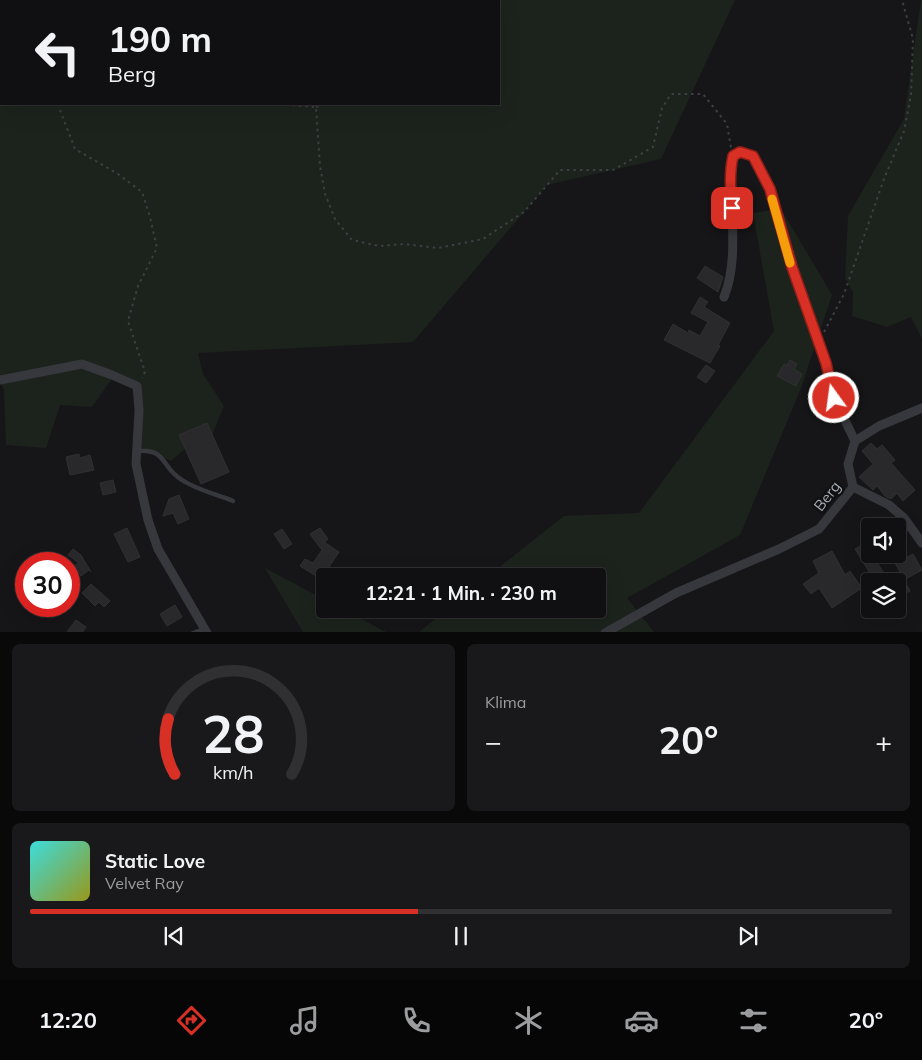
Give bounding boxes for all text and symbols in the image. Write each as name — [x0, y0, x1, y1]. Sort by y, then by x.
text: 190 m — [108, 17, 212, 61]
icon: left — [25, 20, 90, 85]
text: Berg — [108, 60, 156, 88]
pin — [711, 187, 753, 229]
icon: arrive — [718, 194, 746, 222]
position arrow — [807, 371, 859, 423]
street label: Berg — [809, 477, 845, 515]
map controls — [861, 518, 906, 618]
button: sound — [861, 518, 906, 563]
speed limit sign: 30 — [15, 552, 80, 617]
button: layers — [861, 573, 906, 618]
text: 12:21 · 1 Min. · 230 m — [365, 581, 557, 605]
text: Klima — [485, 692, 526, 712]
text: 28 — [202, 701, 265, 766]
text: 20° — [658, 716, 719, 764]
text: − — [485, 724, 502, 759]
text: + — [875, 724, 892, 759]
text: km/h — [213, 761, 254, 783]
text: Static Love — [105, 849, 205, 873]
text: Velvet Ray — [105, 873, 184, 893]
icon: previous — [160, 922, 188, 950]
icon: pause — [447, 922, 475, 950]
icon: next — [734, 922, 762, 950]
icon: directions — [174, 1003, 209, 1038]
icon: music — [287, 1003, 322, 1038]
icon: phone — [399, 1003, 434, 1038]
icon: climate — [511, 1003, 546, 1038]
icon: car — [624, 1003, 659, 1038]
icon: filters — [736, 1003, 771, 1038]
text: 12:20 — [39, 1006, 97, 1034]
text: 20° — [848, 1006, 883, 1034]

